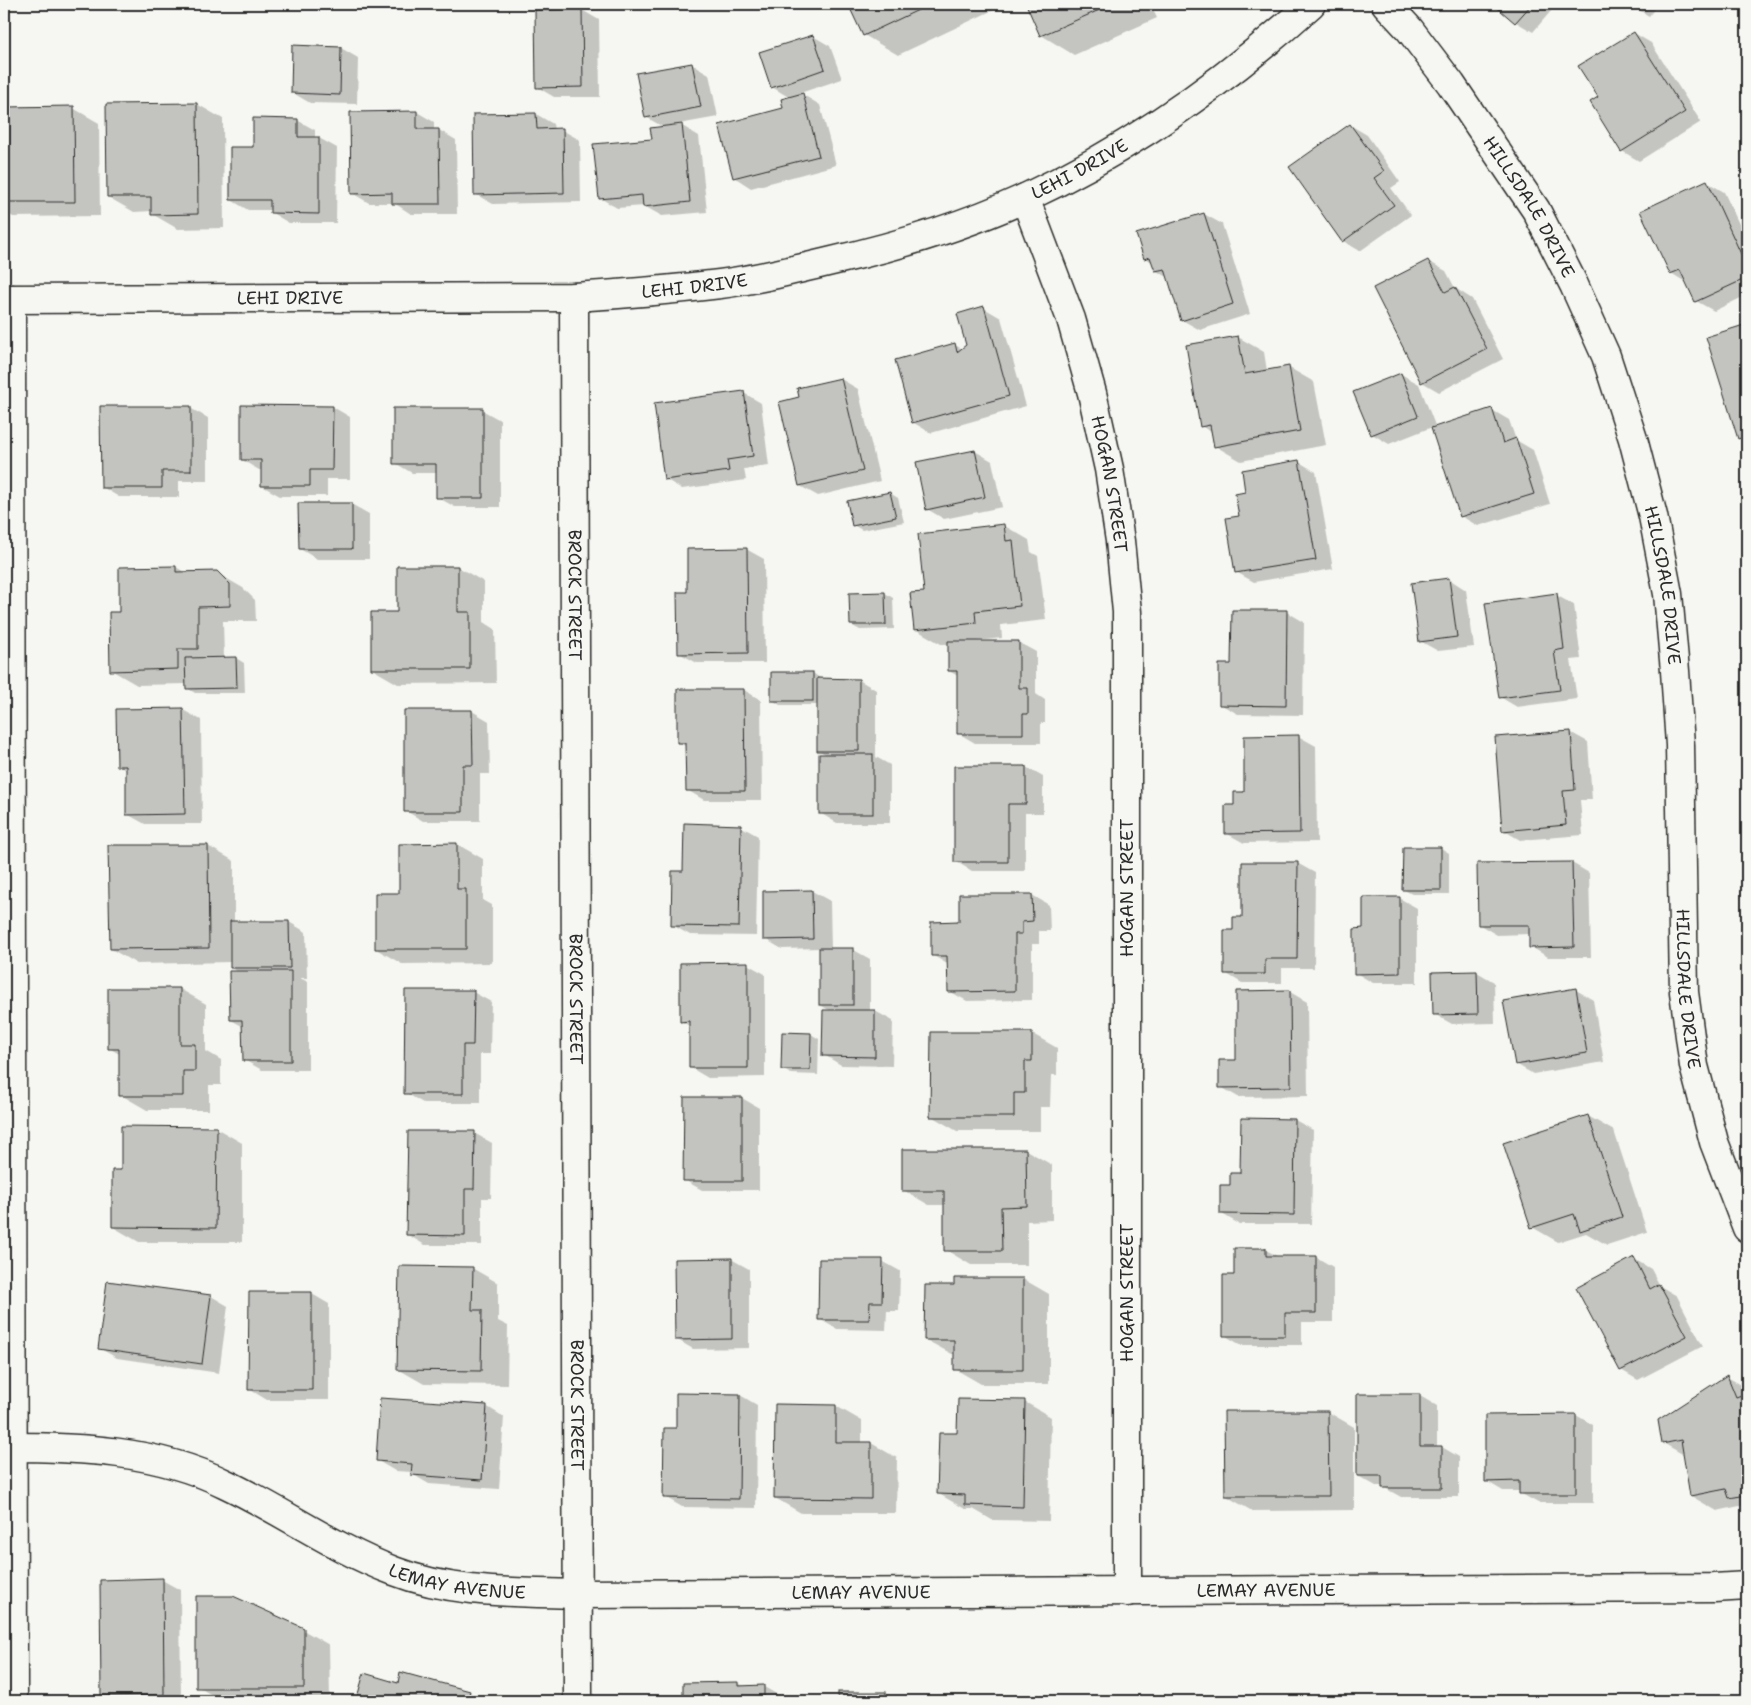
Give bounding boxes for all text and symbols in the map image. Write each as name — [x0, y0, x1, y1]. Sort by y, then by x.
street label: HILLSDALE DRIVE — [1478, 131, 1580, 282]
street label: LEHI DRIVE — [1027, 133, 1132, 205]
street label: LEHI DRIVE — [640, 268, 749, 304]
street label: LEHI DRIVE — [237, 286, 343, 310]
street label: HOGAN STREET — [1085, 413, 1133, 553]
street label: HILLSDALE DRIVE — [1639, 503, 1686, 666]
street label: BROCK STREET — [563, 529, 587, 661]
street label: HOGAN STREET — [1115, 819, 1139, 957]
street label: HILLSDALE DRIVE — [1671, 908, 1706, 1070]
street label: BROCK STREET — [564, 933, 588, 1065]
street label: HOGAN STREET — [1115, 1224, 1139, 1362]
street label: BROCK STREET — [565, 1339, 589, 1471]
street label: LEMAY AVENUE — [385, 1558, 526, 1605]
street label: LEMAY AVENUE — [1196, 1578, 1336, 1603]
street label: LEMAY AVENUE — [791, 1580, 931, 1605]

